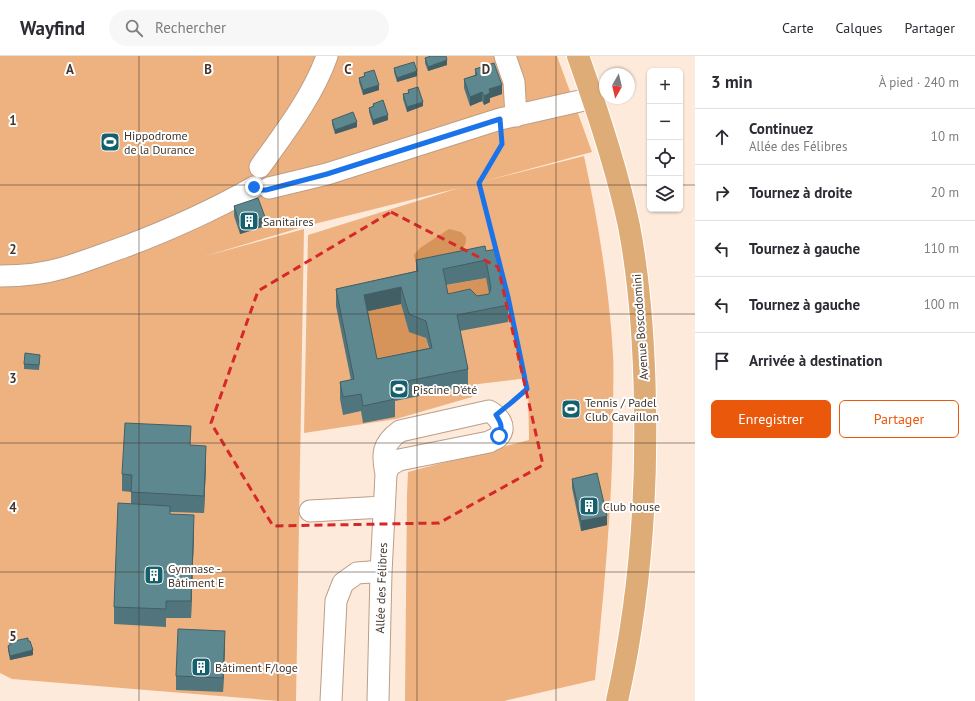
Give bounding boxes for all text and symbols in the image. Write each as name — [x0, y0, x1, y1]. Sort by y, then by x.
search box — [109, 10, 389, 46]
text: Wayfind — [20, 16, 85, 40]
icon: search — [123, 17, 145, 39]
text: Rechercher — [155, 18, 226, 37]
text: Carte — [782, 19, 814, 37]
text: Calques — [836, 19, 882, 37]
text: Partager — [904, 19, 955, 37]
text: A — [66, 61, 74, 78]
text: B — [204, 61, 212, 78]
text: C — [344, 61, 352, 78]
text: D — [482, 61, 490, 78]
north arrow — [599, 68, 635, 104]
map controls — [647, 68, 683, 212]
button: + — [647, 68, 683, 104]
text: 3 min — [711, 71, 752, 93]
text: À pied · 240 m — [879, 74, 959, 91]
button: − — [647, 104, 683, 140]
text: 1 — [9, 112, 17, 129]
text: Continuez — [749, 119, 813, 138]
icon: ahead — [711, 126, 733, 148]
place label: Hippodrome de la Durance — [124, 128, 195, 157]
text: 10 m — [931, 128, 959, 145]
sports icon: Hippodrome de la Durance — [99, 131, 121, 153]
text: Allée des Félibres — [749, 138, 847, 155]
button: locate — [647, 140, 683, 176]
button: layers — [647, 176, 683, 212]
route end — [245, 178, 263, 196]
icon: right — [711, 182, 733, 204]
text: Tournez à droite — [749, 183, 852, 202]
text: 20 m — [931, 184, 959, 201]
building icon: Sanitaires — [238, 210, 260, 232]
place label: Sanitaires — [263, 214, 314, 229]
icon: left — [711, 238, 733, 260]
text: Tournez à gauche — [749, 239, 860, 258]
text: 110 m — [924, 240, 959, 257]
text: 2 — [9, 241, 17, 258]
street label: Avenue Boscodomini — [629, 273, 651, 381]
icon: left — [711, 294, 733, 316]
text: Tournez à gauche — [749, 295, 860, 314]
text: 100 m — [924, 296, 959, 313]
icon: arrive — [711, 350, 733, 372]
text: Arrivée à destination — [749, 351, 882, 370]
text: 3 — [9, 370, 17, 387]
sports icon: Piscine D'été — [388, 378, 410, 400]
place label: Piscine D'été — [413, 382, 477, 397]
place label: Tennis / Padel Club Cavaillon — [585, 395, 659, 424]
sports icon: Tennis / Padel Club Cavaillon — [560, 398, 582, 420]
button: Enregistrer — [711, 400, 831, 438]
button: Partager — [839, 400, 959, 438]
route start — [490, 427, 508, 445]
building icon: Club house — [578, 495, 600, 517]
text: 4 — [9, 499, 17, 516]
place label: Club house — [603, 499, 660, 514]
street label: Allée des Félibres — [372, 542, 390, 634]
place label: Gymnase - Bâtiment E — [168, 561, 224, 590]
building icon: Gymnase - Bâtiment E — [143, 564, 165, 586]
text: 5 — [9, 628, 17, 645]
building icon: Bâtiment F/loge — [190, 656, 212, 678]
place label: Bâtiment F/loge — [215, 660, 298, 675]

